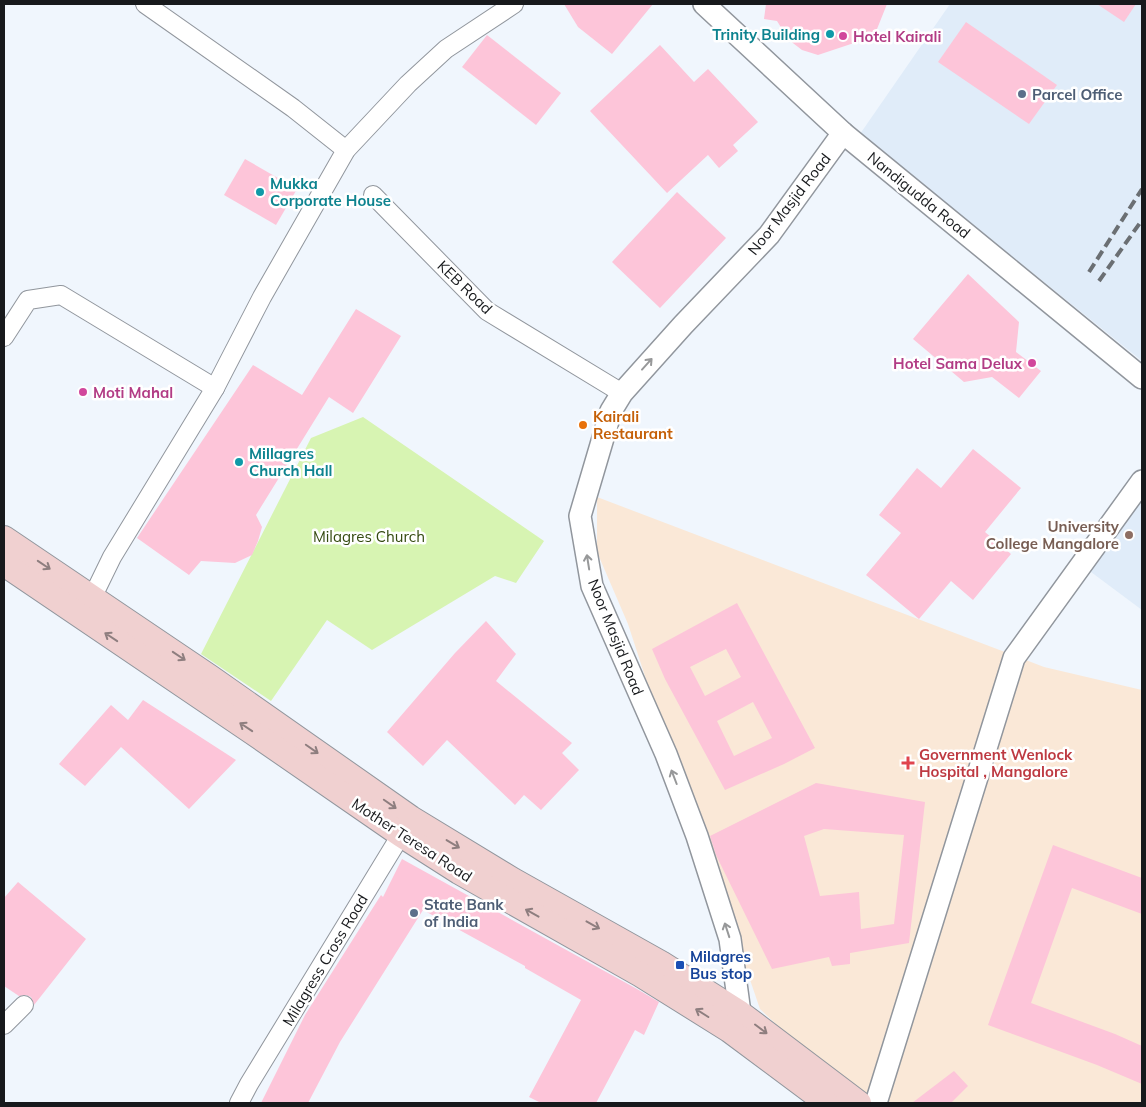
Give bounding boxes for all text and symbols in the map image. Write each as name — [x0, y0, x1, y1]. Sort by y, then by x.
place label: Trinity Building — [712, 25, 820, 44]
place label: Hotel Kairali — [853, 27, 941, 46]
marker: Trinity Building — [824, 28, 836, 40]
marker: Hotel Kairali — [837, 30, 849, 42]
place label: Parcel Office — [1032, 85, 1122, 104]
marker: Parcel Office — [1016, 88, 1028, 100]
street label: Nandigudda Road — [864, 148, 974, 242]
street label: Noor Masjid Road — [743, 149, 835, 259]
place label: Mukka Corporate House — [270, 174, 391, 210]
marker: Mukka Corporate House — [254, 186, 266, 198]
street label: KEB Road — [433, 256, 497, 318]
place label: Hotel Sama Delux — [893, 354, 1023, 373]
marker: Hotel Sama Delux — [1026, 357, 1038, 369]
one-way arrow — [641, 358, 653, 371]
place label: Moti Mahal — [93, 383, 173, 402]
marker: Moti Mahal — [77, 386, 89, 398]
place label: Kairali Restaurant — [593, 407, 673, 443]
marker: Kairali Restaurant — [577, 419, 589, 431]
place label: Millagres Church Hall — [249, 444, 333, 480]
marker: Millagres Church Hall — [233, 456, 245, 468]
place label: University College Mangalore — [986, 517, 1120, 553]
park label: Milagres Church — [313, 527, 425, 546]
marker: University College Mangalore — [1123, 529, 1135, 541]
one-way arrow — [582, 554, 592, 570]
one-way arrow — [37, 560, 51, 570]
street label: Noor Masjid Road — [584, 576, 648, 698]
one-way arrow — [104, 632, 118, 642]
one-way arrow — [172, 651, 186, 661]
one-way arrow — [239, 722, 253, 733]
one-way arrow — [305, 744, 319, 754]
place label: Government Wenlock Hospital , Mangalore — [919, 745, 1073, 781]
marker: Government Wenlock Hospital , Mangalore — [901, 756, 915, 770]
one-way arrow — [669, 769, 678, 784]
street label: Mother Teresa Road — [348, 794, 476, 886]
one-way arrow — [383, 799, 397, 809]
one-way arrow — [445, 839, 459, 849]
street label: Milagress Cross Road — [278, 891, 372, 1029]
place label: State Bank of India — [424, 895, 504, 931]
marker: State Bank of India — [408, 907, 420, 919]
one-way arrow — [525, 908, 540, 918]
one-way arrow — [586, 921, 600, 931]
one-way arrow — [722, 923, 732, 939]
place label: Milagres Bus stop — [690, 947, 752, 983]
marker: Milagres Bus stop — [674, 959, 686, 971]
one-way arrow — [696, 1008, 710, 1018]
one-way arrow — [754, 1023, 767, 1034]

